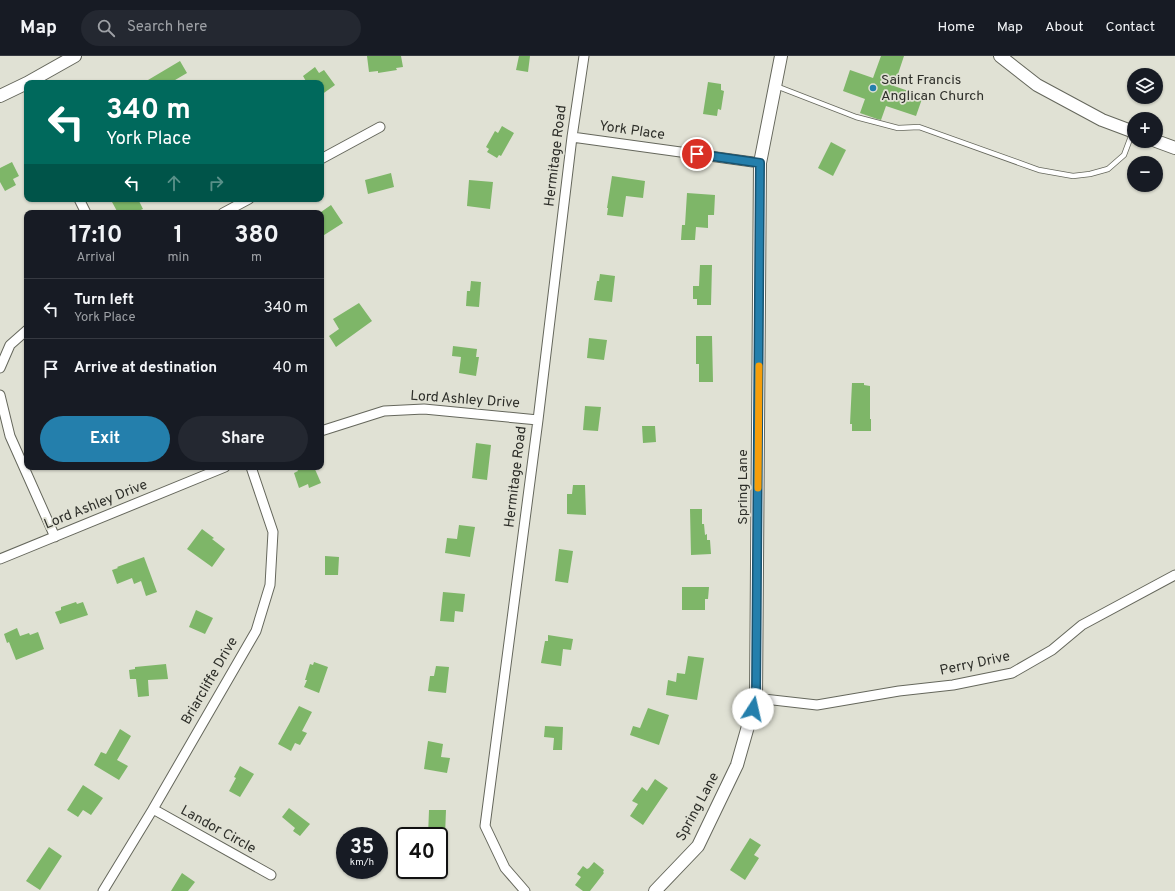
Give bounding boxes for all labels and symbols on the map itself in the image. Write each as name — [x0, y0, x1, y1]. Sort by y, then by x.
place label: Saint Francis Anglican Church — [881, 72, 984, 105]
marker: Saint Francis Anglican Church — [868, 83, 878, 93]
street label: Hermitage Road — [541, 104, 571, 208]
street label: York Place — [598, 118, 666, 144]
pin — [680, 137, 714, 171]
street label: Lord Ashley Drive — [410, 388, 520, 412]
street label: Hermitage Road — [501, 425, 531, 529]
street label: Spring Lane — [735, 449, 752, 525]
street label: Lord Ashley Drive — [42, 477, 150, 533]
street label: Briarcliffe Drive — [178, 634, 242, 728]
street label: Perry Drive — [938, 648, 1012, 680]
position arrow — [732, 688, 774, 730]
street label: Spring Lane — [673, 770, 723, 844]
street label: Landor Circle — [177, 802, 259, 858]
speed limit sign: 40 — [396, 827, 448, 879]

